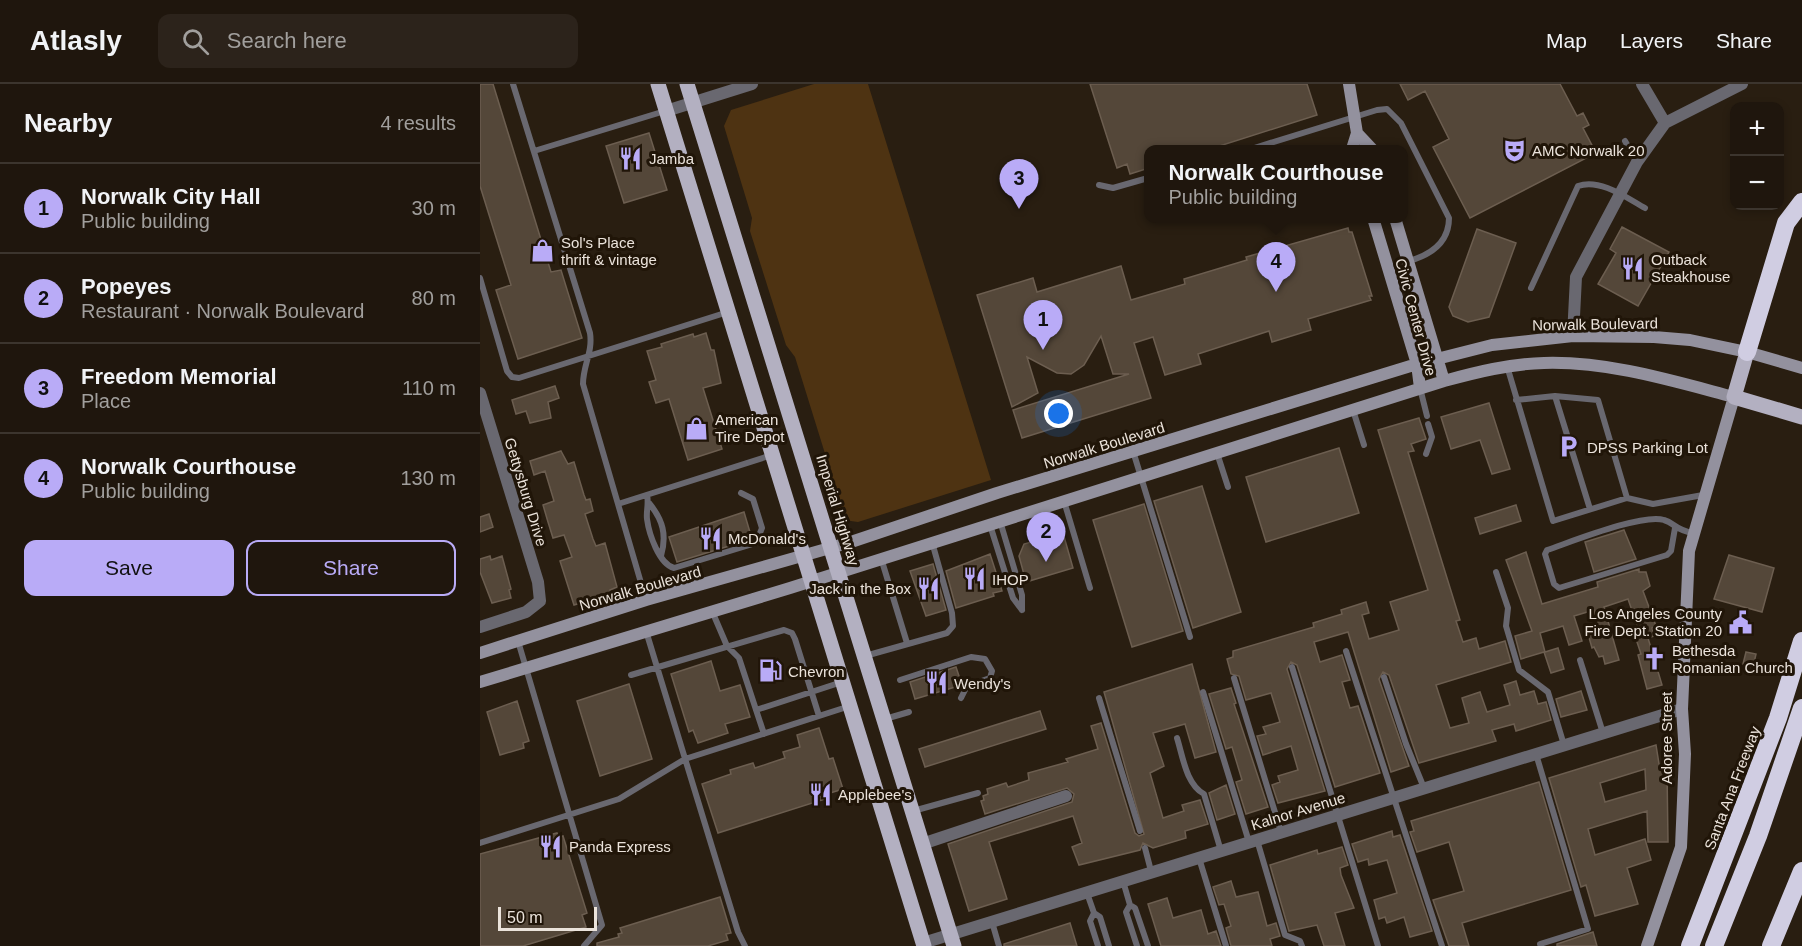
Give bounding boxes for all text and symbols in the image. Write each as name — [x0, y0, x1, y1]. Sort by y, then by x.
search box — [158, 14, 578, 68]
text: Atlasly — [30, 25, 122, 56]
icon: search — [179, 25, 212, 58]
text: Search here — [227, 28, 347, 53]
text: Map — [1546, 29, 1587, 52]
text: Layers — [1620, 29, 1683, 52]
text: Share — [1716, 29, 1772, 52]
map controls — [1730, 102, 1784, 210]
button: + — [1730, 102, 1784, 156]
text: Nearby — [24, 108, 112, 138]
text: 4 results — [380, 112, 456, 134]
theatre icon: AMC Norwalk 20 — [1501, 137, 1527, 163]
place label: AMC Norwalk 20 — [1532, 142, 1645, 159]
restaurant icon: Jamba — [618, 145, 644, 171]
popup — [1144, 145, 1408, 223]
place label: Jamba — [649, 150, 695, 167]
button: − — [1730, 156, 1784, 210]
pin: 3 — [1000, 160, 1038, 209]
text: Norwalk Courthouse — [1168, 160, 1384, 185]
text: Norwalk City Hall — [81, 184, 261, 209]
text: Public building — [1168, 186, 1297, 208]
text: 1 — [38, 197, 49, 219]
text: 30 m — [412, 197, 456, 219]
text: Public building — [81, 210, 210, 232]
place label: Sol's Place thrift & vintage — [561, 234, 657, 268]
shop icon: Sol's Place thrift & vintage — [530, 238, 556, 264]
pin: 4 — [1256, 242, 1296, 292]
place label: Outback Steakhouse — [1651, 251, 1730, 285]
restaurant icon: Outback Steakhouse — [1620, 255, 1646, 281]
street label: Civic Center Drive — [1392, 256, 1440, 378]
text: Popeyes — [81, 274, 172, 299]
text: 2 — [38, 287, 49, 309]
text: 80 m — [412, 287, 456, 309]
text: Restaurant · Norwalk Boulevard — [81, 300, 364, 322]
pin: 1 — [1024, 300, 1062, 350]
street label: Norwalk Boulevard — [1532, 314, 1658, 334]
text: Freedom Memorial — [81, 364, 277, 389]
text: 3 — [38, 377, 49, 399]
text: 110 m — [402, 377, 456, 399]
text: Place — [81, 390, 131, 412]
your location — [1044, 399, 1073, 428]
place label: American Tire Depot — [715, 411, 785, 445]
shop icon: American Tire Depot — [684, 415, 710, 441]
street label: Norwalk Boulevard — [1041, 418, 1167, 472]
parking icon: DPSS Parking Lot — [1556, 434, 1582, 460]
street label: Gettysburg Drive — [501, 436, 551, 548]
place label: DPSS Parking Lot — [1587, 439, 1709, 456]
street label: Imperial Highway — [813, 453, 863, 568]
text: Norwalk Courthouse — [81, 454, 296, 479]
text: 4 — [38, 467, 49, 489]
text: 130 m — [400, 467, 456, 489]
text: Public building — [81, 480, 210, 502]
pin: 2 — [1026, 512, 1066, 562]
restaurant icon: McDonald's — [697, 525, 723, 551]
place label: McDonald's — [728, 530, 806, 547]
button: Save — [24, 540, 234, 596]
button: Share — [246, 540, 456, 596]
street label: Norwalk Boulevard — [577, 562, 703, 614]
restaurant icon: IHOP — [961, 566, 987, 592]
place label: IHOP — [992, 571, 1029, 588]
restaurant icon: Jack in the Box — [916, 575, 942, 601]
place label: Jack in the Box — [809, 580, 912, 597]
place label: Los Angeles County Fire Dept. Station 20 — [1584, 605, 1722, 639]
public building icon: Los Angeles County Fire Dept. Station 20 — [1727, 609, 1753, 635]
place label: Bethesda Romanian Church — [1672, 642, 1793, 676]
church icon: Bethesda Romanian Church — [1641, 646, 1667, 672]
fuel station icon: Chevron — [757, 658, 783, 684]
place label: Chevron — [788, 663, 845, 680]
restaurant icon: Wendy's — [923, 670, 949, 696]
place label: Wendy's — [954, 675, 1011, 692]
street label: Adoree Street — [1658, 691, 1675, 784]
street label: Santa Ana Freeway — [1701, 723, 1764, 852]
restaurant icon: Applebee's — [807, 781, 833, 807]
place label: Applebee's — [838, 786, 912, 803]
street label: Kalnor Avenue — [1249, 789, 1347, 833]
restaurant icon: Panda Express — [538, 833, 564, 859]
place label: Panda Express — [569, 838, 671, 855]
scale bar — [498, 904, 597, 932]
text: 50 m — [507, 909, 543, 926]

